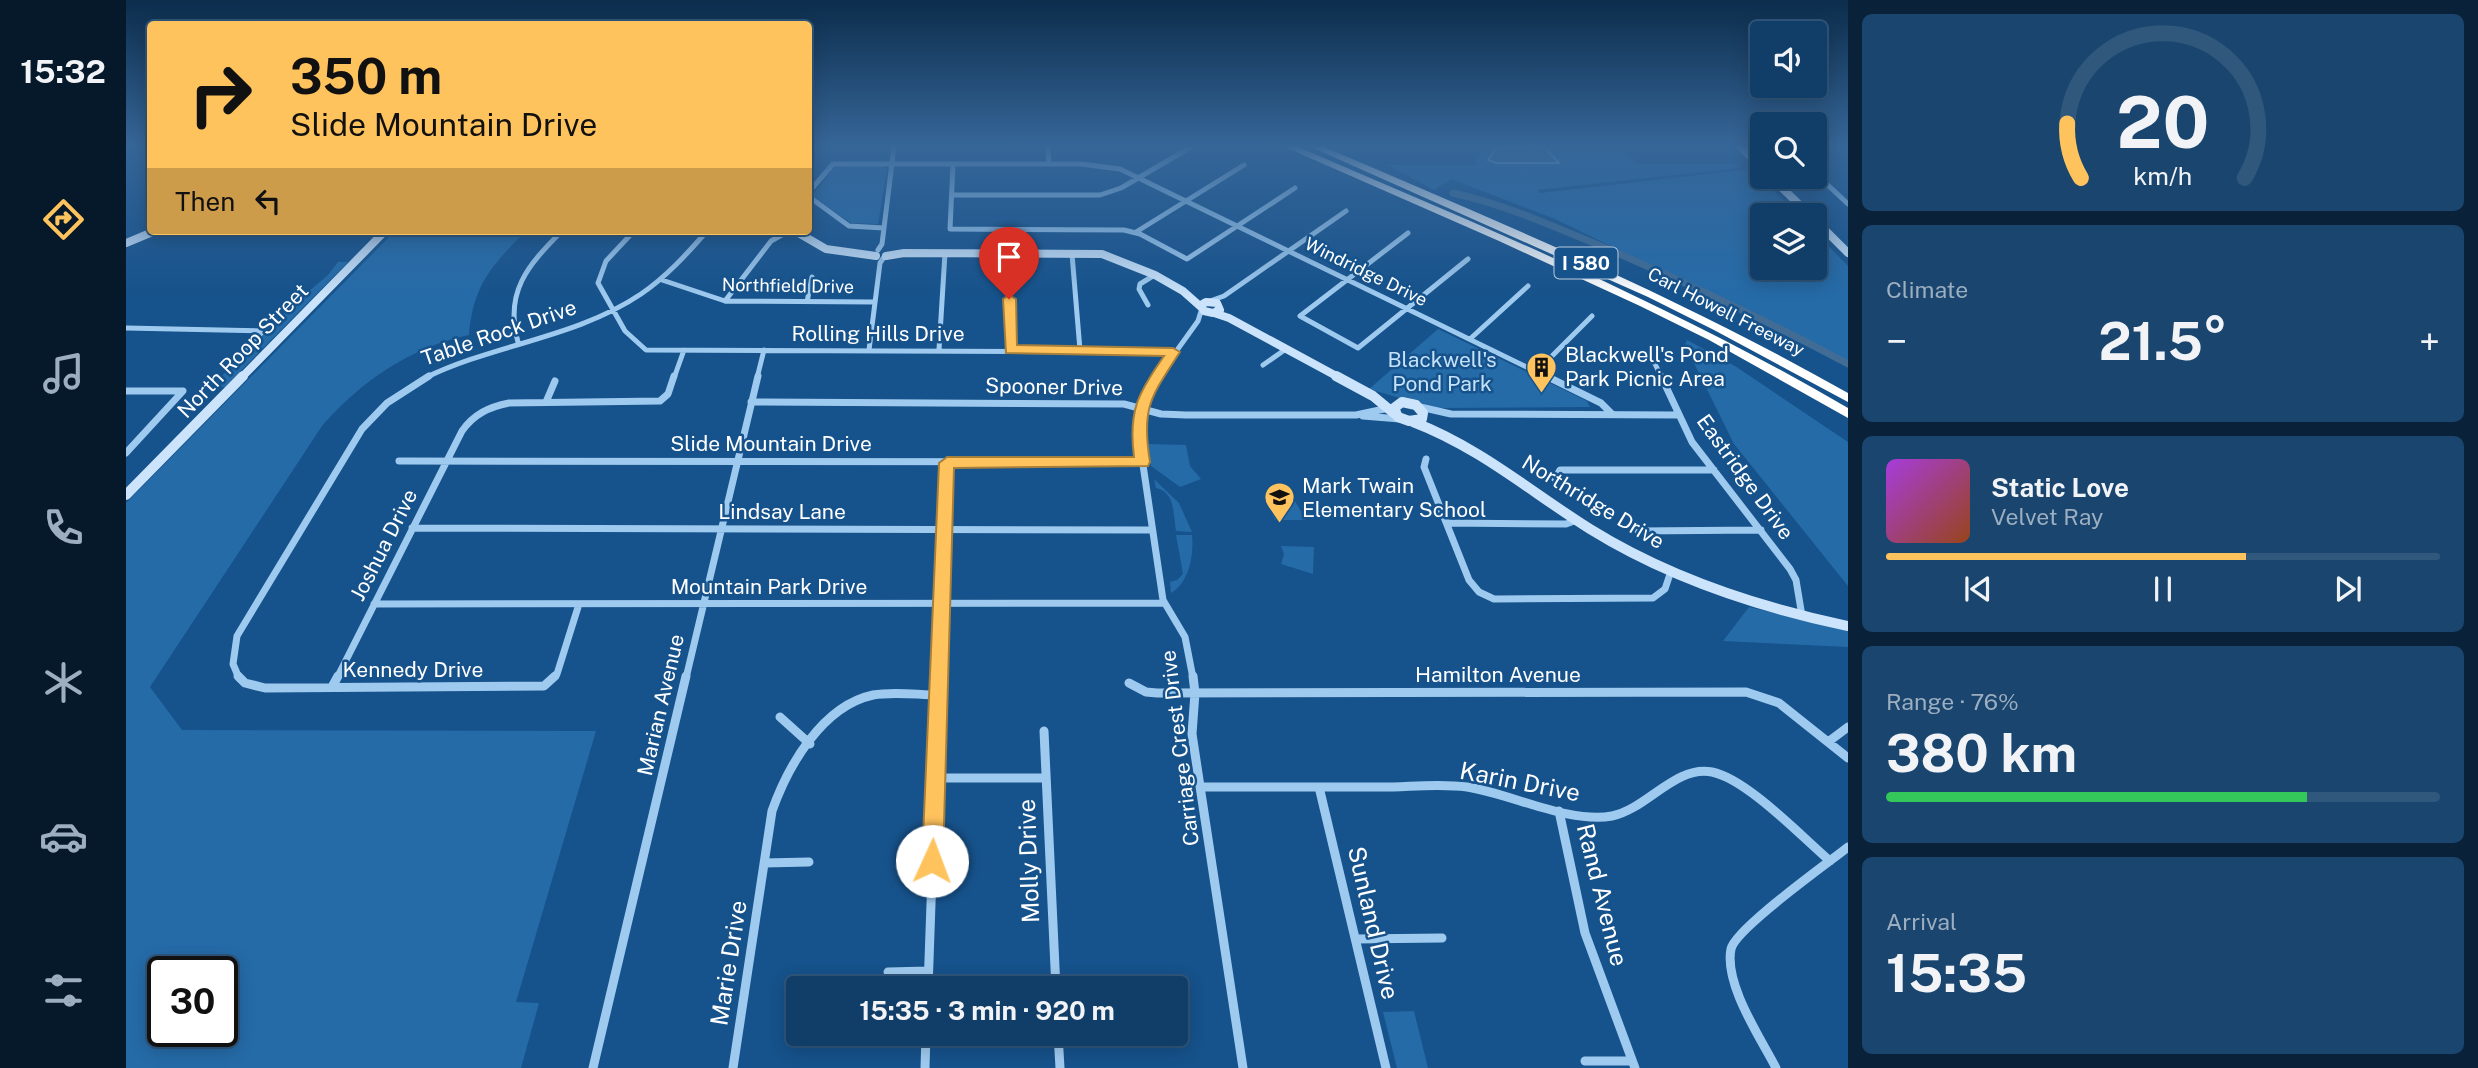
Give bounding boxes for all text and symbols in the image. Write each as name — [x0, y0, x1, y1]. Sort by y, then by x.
map controls — [1750, 21, 1827, 280]
button: sound — [1750, 21, 1827, 98]
text: 350 m — [290, 47, 442, 105]
icon: right — [175, 49, 266, 140]
text: 15:32 — [20, 53, 106, 90]
text: 20 — [2116, 80, 2210, 165]
text: Slide Mountain Drive — [290, 106, 597, 143]
button: search — [1750, 112, 1827, 189]
text: km/h — [2134, 161, 2192, 191]
icon: left — [249, 182, 287, 220]
text: Then — [175, 186, 235, 217]
icon: directions — [39, 195, 88, 244]
button: layers — [1750, 203, 1827, 280]
pin — [979, 227, 1039, 299]
street label: Windridge Drive — [1302, 233, 1431, 310]
icon: arrive — [990, 238, 1028, 276]
road number: I 580 — [1554, 247, 1618, 278]
street label: Carl Howell Freeway — [1644, 263, 1808, 360]
street label: Northfield Drive — [722, 274, 854, 297]
text: Climate — [1886, 276, 1968, 303]
street label: North Roop Street — [172, 278, 313, 423]
street label: Table Rock Drive — [418, 294, 580, 371]
text: 21.5° — [2098, 311, 2228, 372]
text: − — [1886, 319, 1907, 364]
text: + — [2419, 319, 2440, 364]
street label: Rolling Hills Drive — [791, 321, 965, 346]
place label: Blackwell's Pond Park Picnic Area — [1565, 342, 1729, 391]
park label: Blackwell's Pond Park — [1387, 347, 1497, 396]
icon: music — [39, 349, 88, 398]
building icon: Blackwell's Pond Park Picnic Area — [1525, 350, 1559, 394]
street label: Spooner Drive — [985, 373, 1123, 400]
street label: Eastridge Drive — [1692, 409, 1799, 544]
street label: Slide Mountain Drive — [670, 431, 872, 456]
street label: Northridge Drive — [1518, 449, 1669, 554]
text: Static Love — [1991, 472, 2129, 503]
place label: Mark Twain Elementary School — [1302, 473, 1486, 522]
school or university icon: Mark Twain Elementary School — [1262, 481, 1296, 525]
street label: Joshua Drive — [345, 485, 422, 605]
street label: Lindsay Lane — [718, 499, 846, 524]
icon: phone — [39, 503, 88, 552]
text: Velvet Ray — [1991, 503, 2103, 530]
icon: previous — [1959, 570, 1997, 608]
icon: pause — [2144, 570, 2182, 608]
icon: next — [2329, 570, 2367, 608]
street label: Mountain Park Drive — [671, 574, 867, 599]
street label: Marian Avenue — [632, 632, 689, 778]
street label: Carriage Crest Drive — [1155, 649, 1204, 847]
street label: Kennedy Drive — [343, 657, 483, 682]
icon: climate — [39, 658, 88, 707]
street label: Hamilton Avenue — [1415, 662, 1581, 687]
text: Range · 76% — [1886, 688, 2019, 715]
text: 380 km — [1886, 723, 2077, 784]
street label: Karin Drive — [1458, 756, 1583, 806]
street label: Molly Drive — [1012, 798, 1044, 924]
icon: car — [39, 812, 88, 861]
street label: Rand Avenue — [1572, 821, 1634, 969]
position arrow — [895, 824, 969, 898]
street label: Sunland Drive — [1343, 844, 1405, 1002]
street label: Marie Drive — [704, 898, 752, 1027]
text: Arrival — [1886, 908, 1957, 935]
text: 15:35 — [1886, 943, 2027, 1004]
speed limit sign: 30 — [147, 956, 238, 1047]
icon: filters — [39, 966, 88, 1015]
text: 15:35 · 3 min · 920 m — [859, 995, 1115, 1026]

